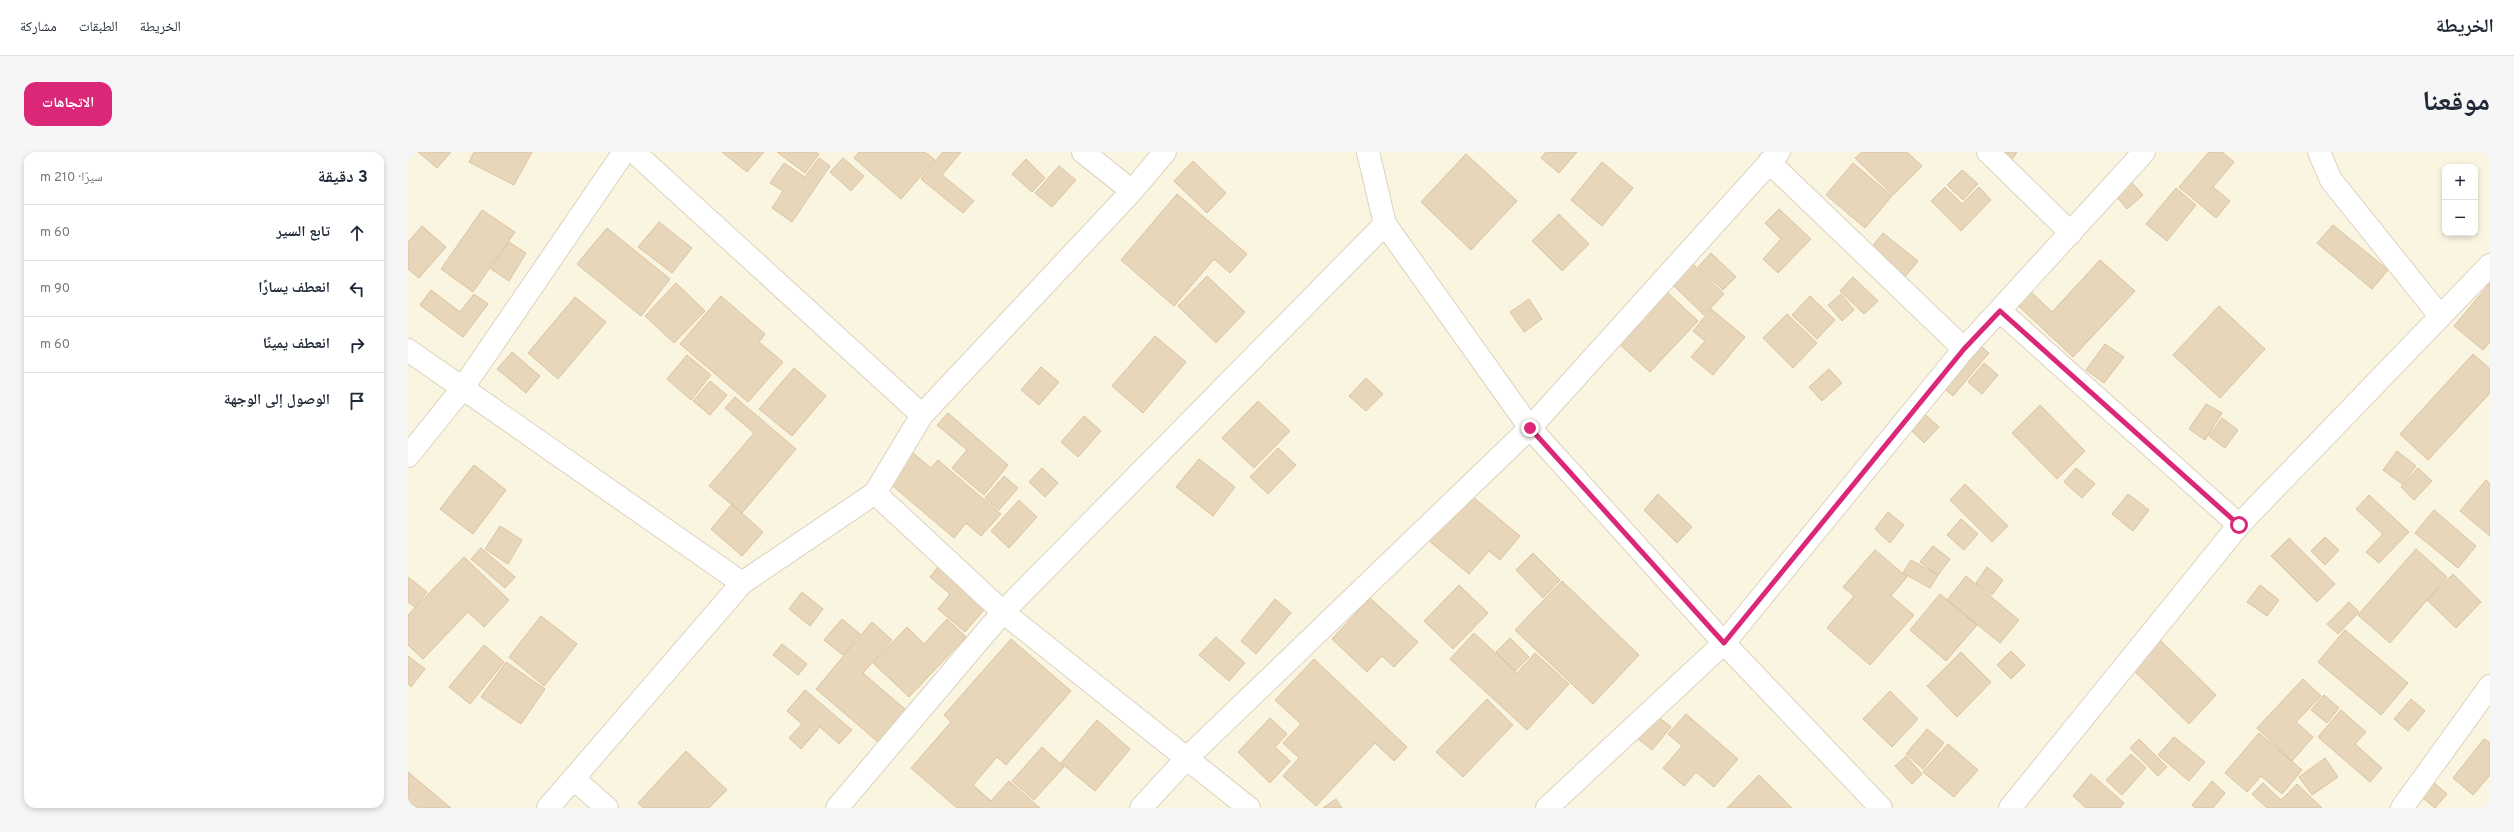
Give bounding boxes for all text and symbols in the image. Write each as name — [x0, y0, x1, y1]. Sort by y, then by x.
text: الخريطة — [2436, 15, 2494, 39]
text: مشاركة — [20, 19, 57, 36]
text: الطبقات — [79, 19, 118, 36]
text: الخريطة — [140, 19, 181, 36]
button: الاتجاهات — [24, 82, 112, 126]
text: موقعنا — [2422, 85, 2490, 121]
map controls — [2442, 164, 2478, 236]
button: + — [2442, 164, 2478, 200]
text: 3 دقيقة — [318, 167, 368, 189]
text: سيرًا · 210 m — [40, 170, 103, 186]
button: − — [2442, 200, 2478, 236]
icon: ahead — [346, 222, 368, 244]
text: تابع السير — [276, 223, 330, 242]
text: 60 m — [40, 225, 70, 241]
icon: left — [346, 278, 368, 300]
text: انعطف يسارًا — [258, 279, 330, 298]
text: 90 m — [40, 281, 70, 297]
icon: right — [346, 334, 368, 356]
text: انعطف يمينًا — [263, 335, 330, 354]
text: 60 m — [40, 337, 70, 353]
icon: arrive — [346, 390, 368, 412]
text: الوصول إلى الوجهة — [224, 391, 330, 410]
route end — [1521, 419, 1539, 437]
route start — [2230, 516, 2248, 534]

